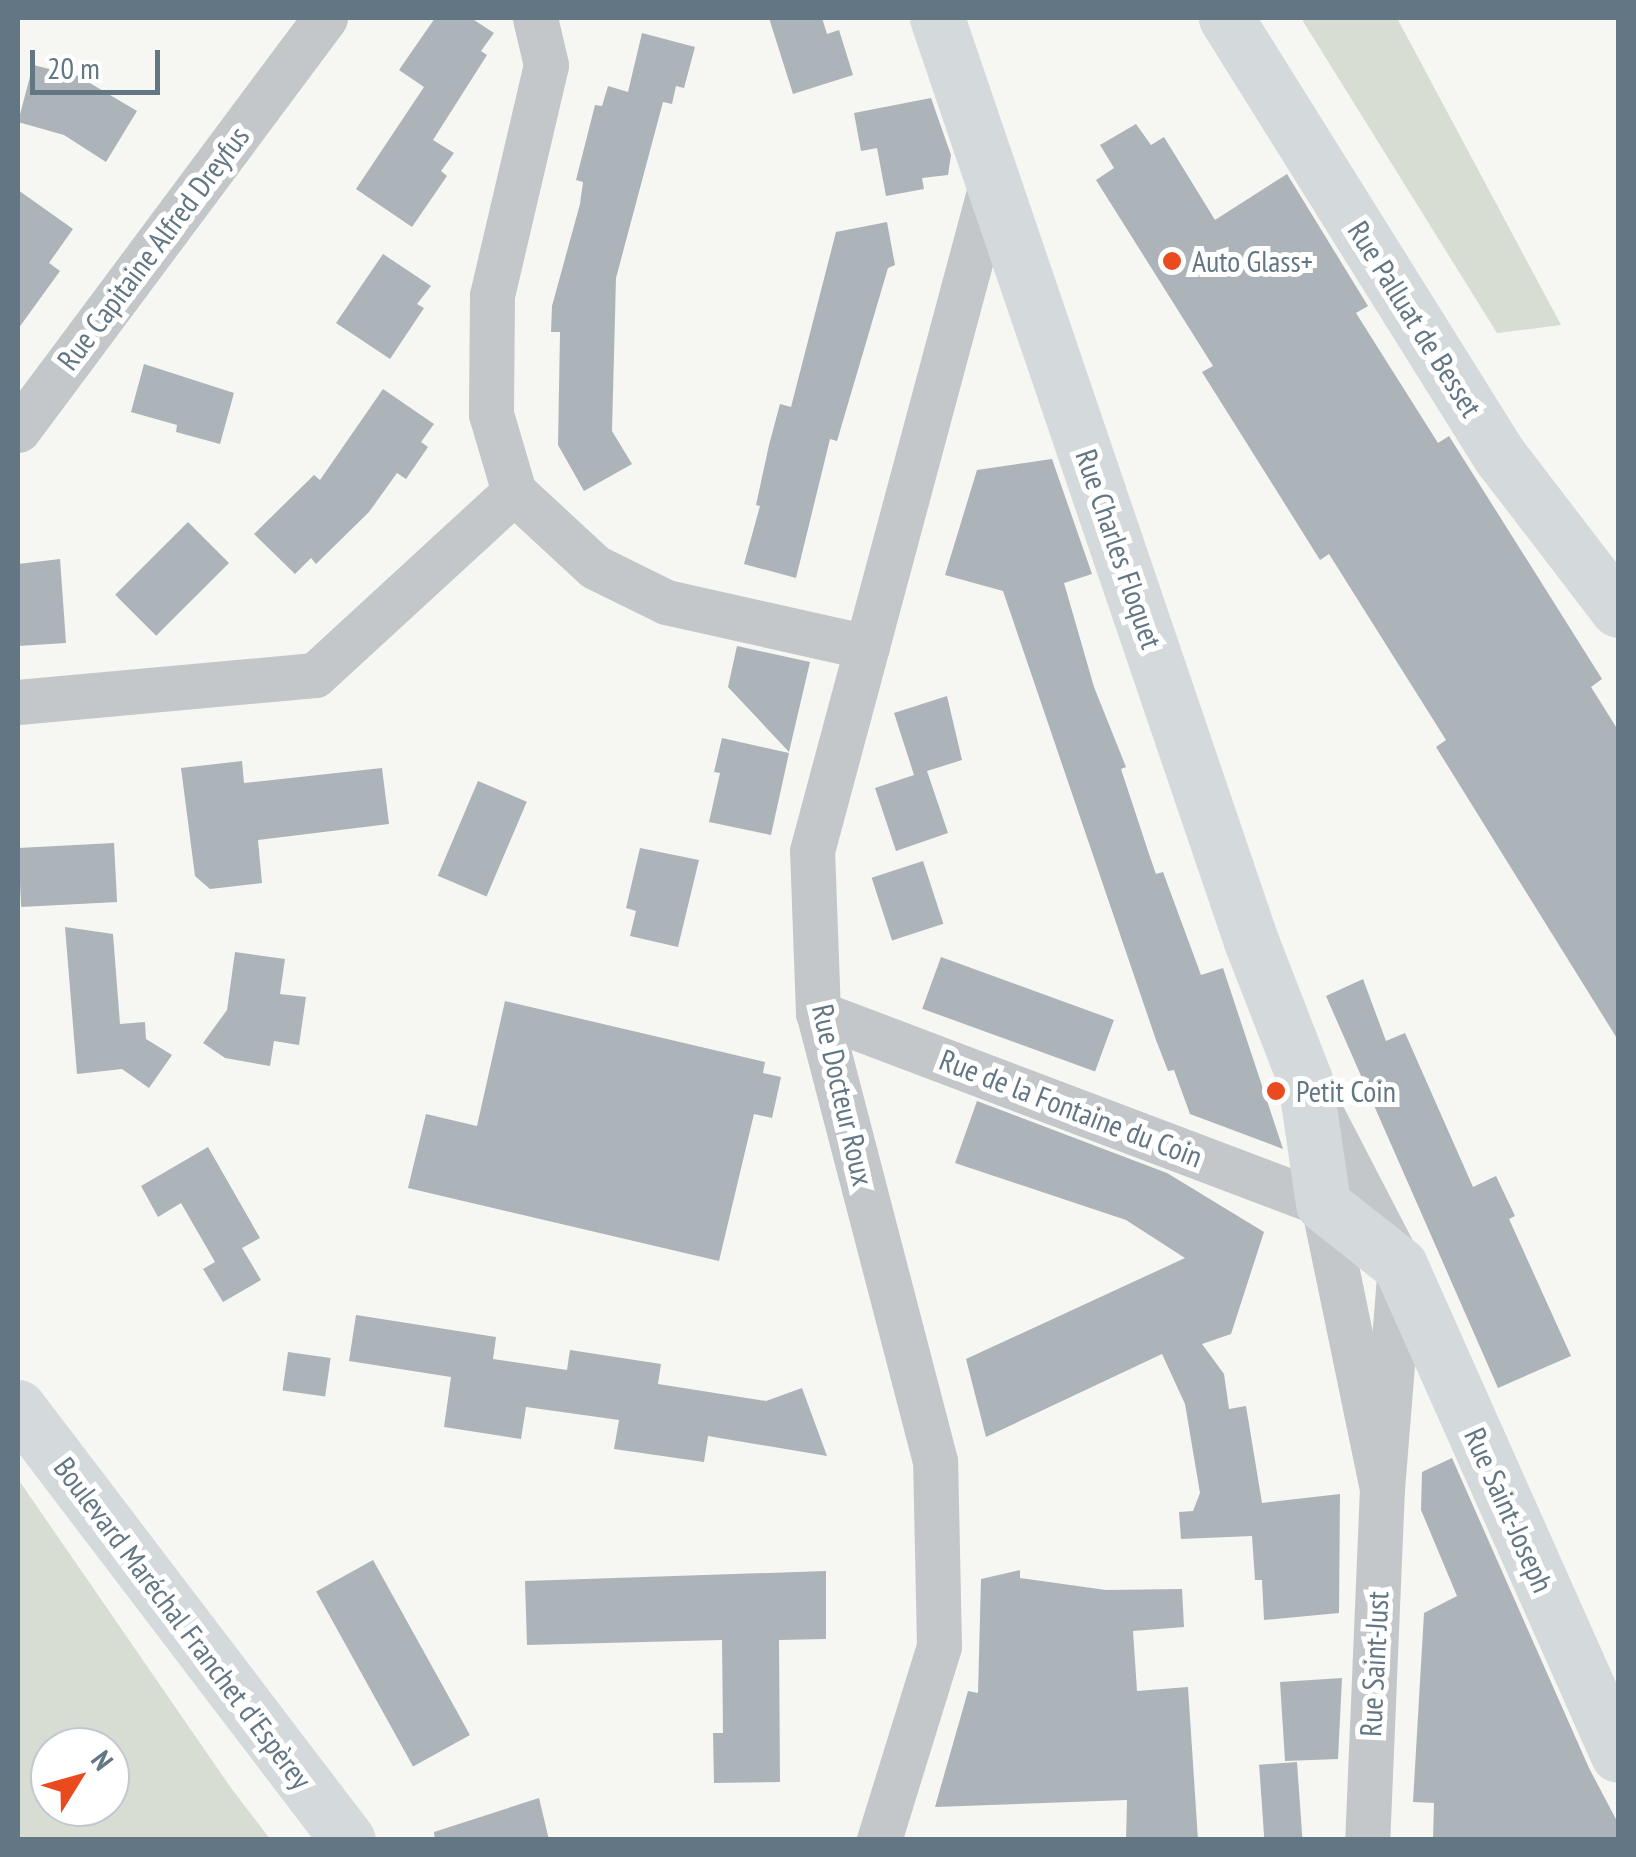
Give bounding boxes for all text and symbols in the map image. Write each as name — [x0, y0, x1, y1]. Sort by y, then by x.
scale bar — [35, 30, 165, 92]
text: 20 m — [47, 48, 100, 87]
street label: Rue Capitaine Alfred Dreyfus — [49, 119, 257, 377]
street label: Rue Palluat de Besset — [1340, 215, 1490, 423]
place label: Auto Glass+ — [1192, 243, 1313, 279]
marker: Auto Glass+ — [1161, 250, 1183, 272]
street label: Rue Charles Floquet — [1068, 445, 1170, 653]
street label: Rue Docteur Roux — [805, 1001, 881, 1189]
street label: Rue de la Fontaine du Coin — [935, 1041, 1207, 1175]
place label: Petit Coin — [1296, 1073, 1396, 1109]
marker: Petit Coin — [1265, 1080, 1287, 1102]
street label: Rue Saint-Joseph — [1457, 1422, 1561, 1598]
street label: Boulevard Maréchal Franchet d'Espèrey — [47, 1450, 319, 1796]
street label: Rue Saint-Just — [1352, 1590, 1396, 1738]
north arrow — [30, 1727, 130, 1827]
text: N — [83, 1743, 122, 1777]

